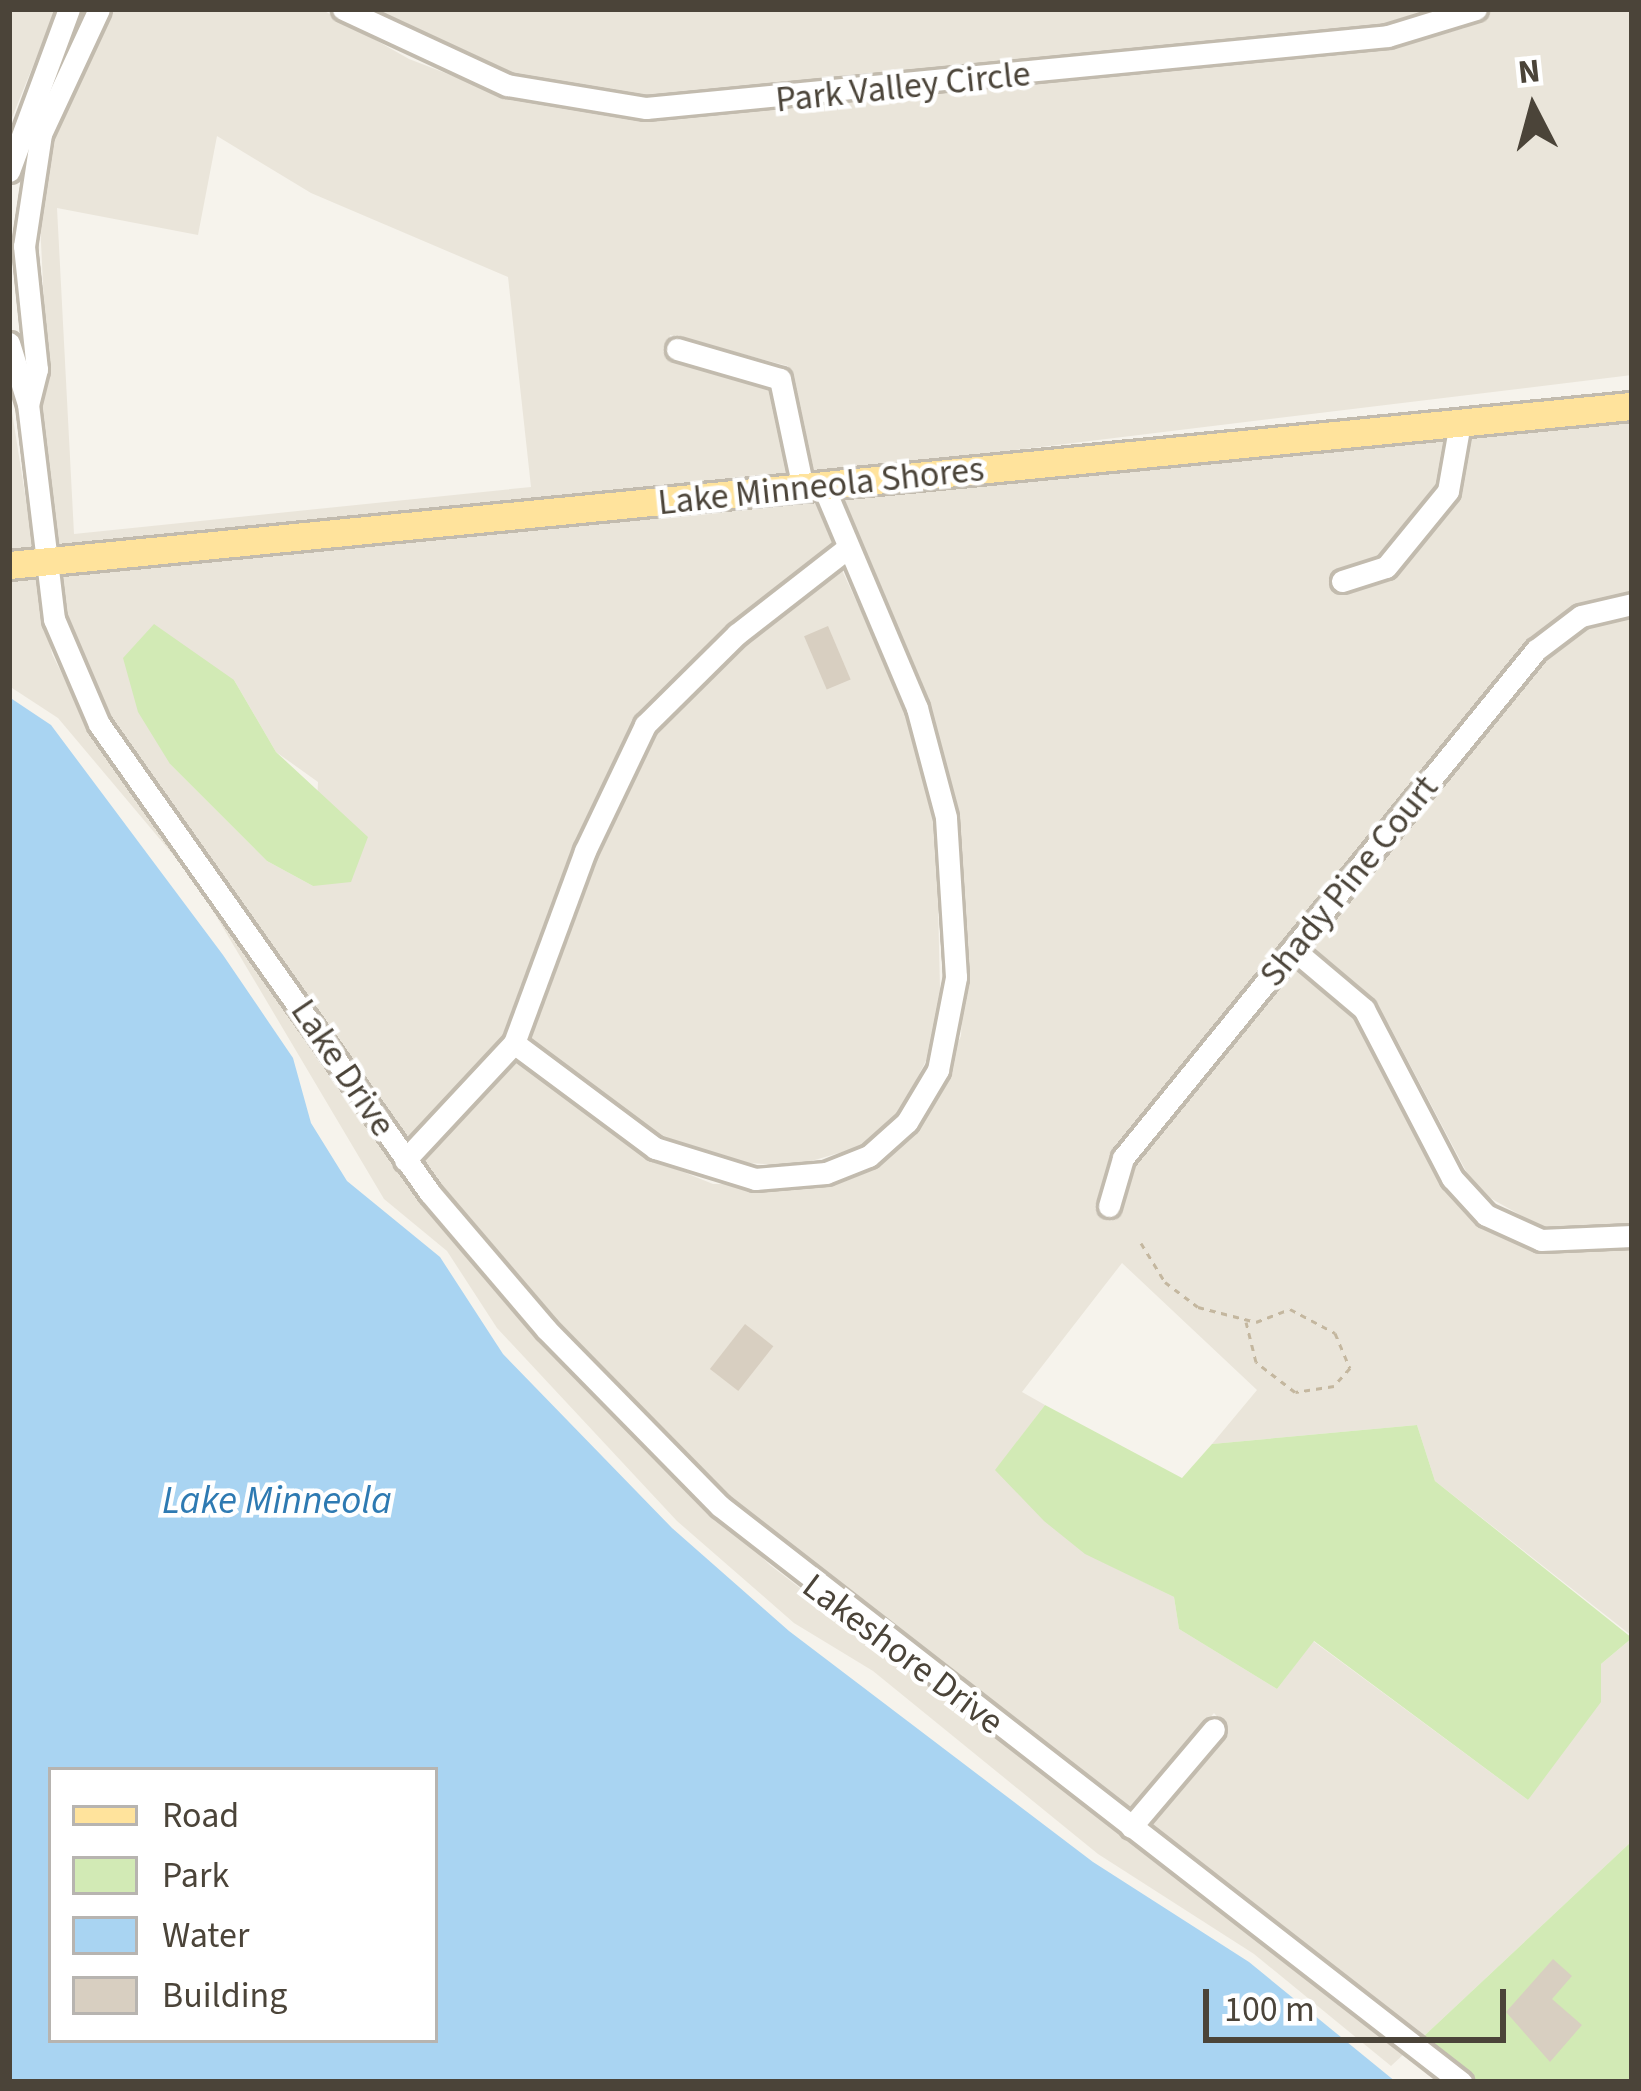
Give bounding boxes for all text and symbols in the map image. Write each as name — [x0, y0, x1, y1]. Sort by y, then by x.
text: N — [1516, 47, 1543, 96]
north arrow — [1473, 48, 1593, 168]
street label: Park Valley Circle — [774, 52, 1032, 122]
street label: Lake Minneola Shores — [656, 447, 986, 525]
street label: Shady Pine Court — [1251, 767, 1447, 995]
street label: Lake Drive — [282, 991, 404, 1145]
water label: Lake Minneola — [162, 1478, 392, 1524]
street label: Lakeshore Drive — [794, 1565, 1012, 1743]
legend — [48, 1767, 438, 2043]
text: Road — [162, 1790, 239, 1841]
text: Park — [162, 1850, 229, 1901]
text: Water — [162, 1910, 249, 1961]
scale bar — [1209, 1965, 1512, 2039]
text: Building — [162, 1970, 287, 2021]
text: 100 m — [1224, 1984, 1315, 2035]

